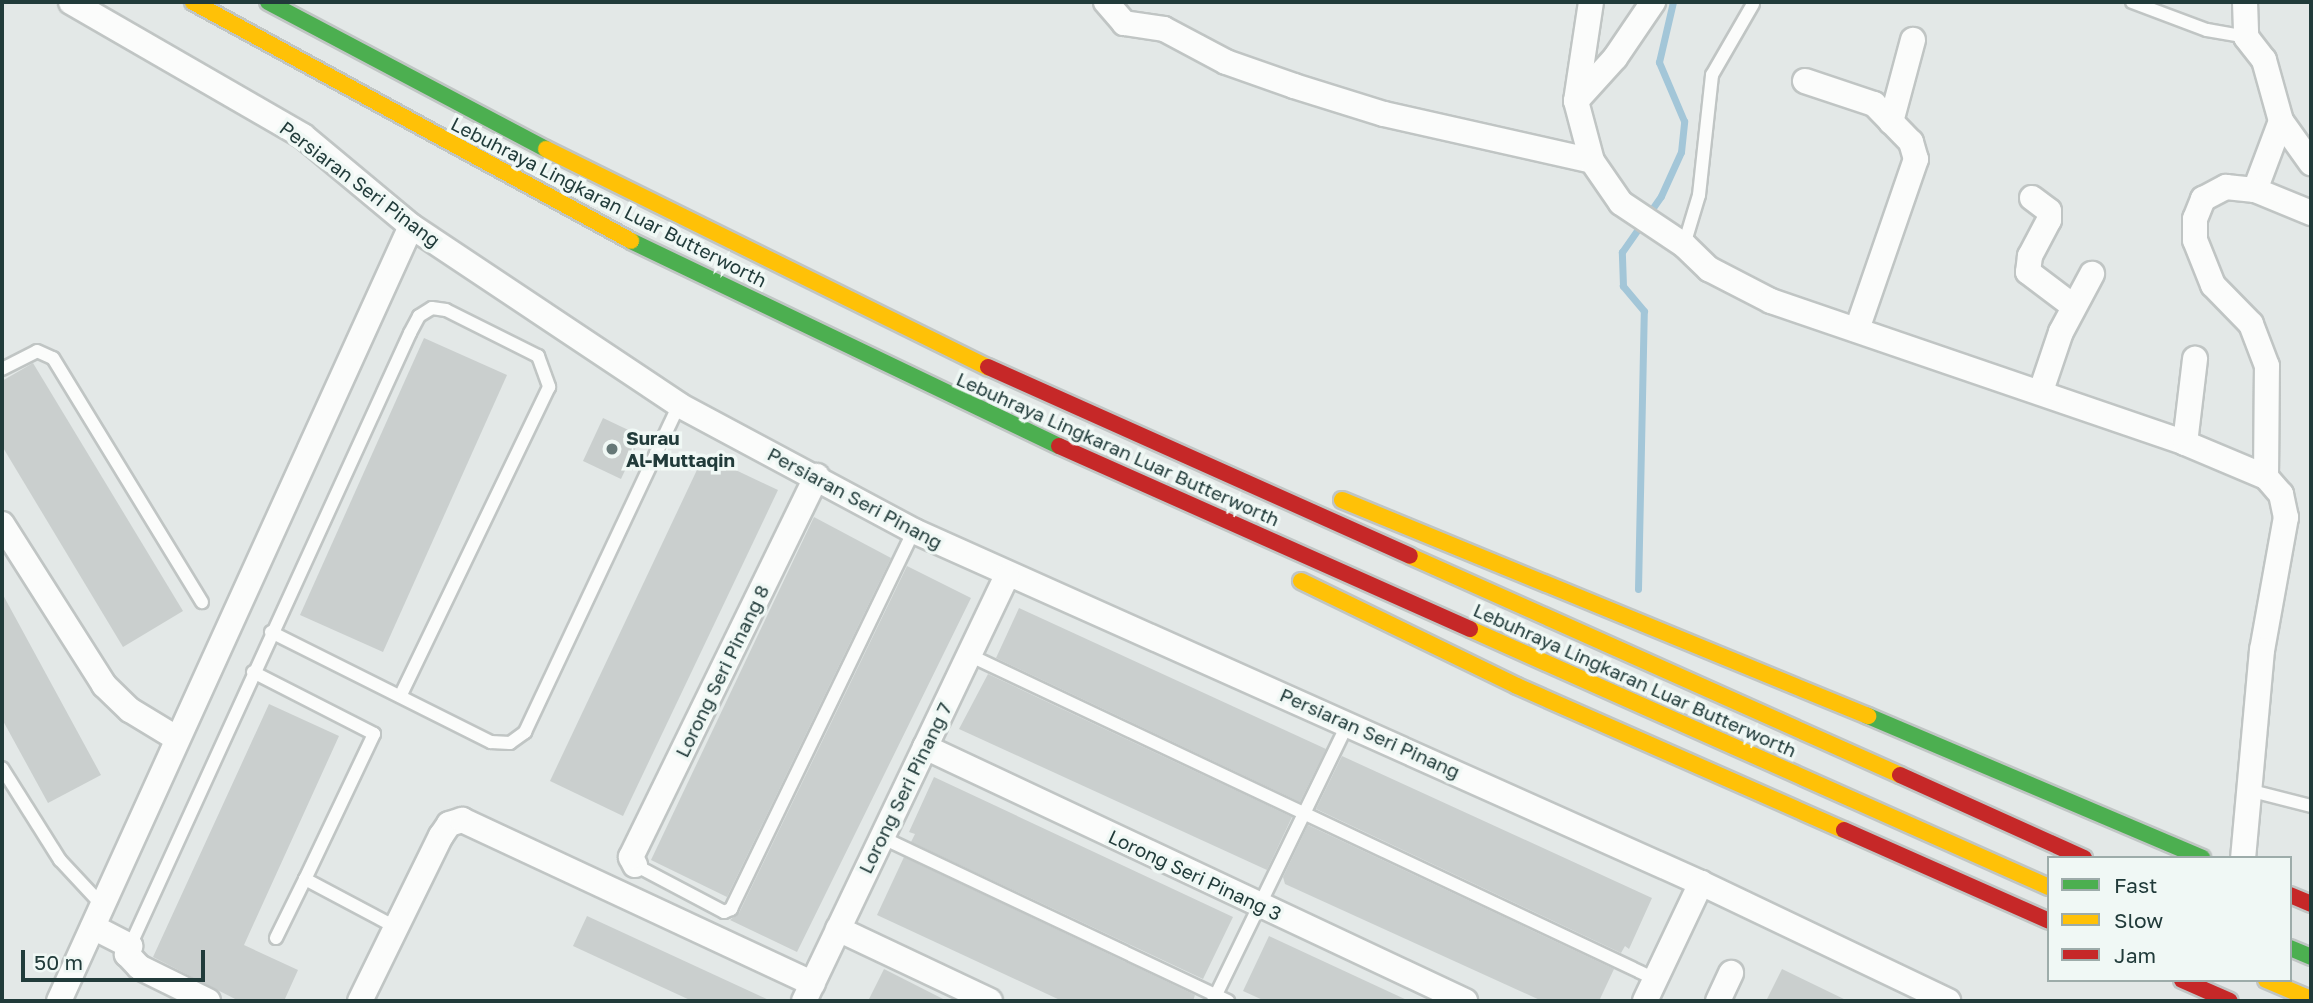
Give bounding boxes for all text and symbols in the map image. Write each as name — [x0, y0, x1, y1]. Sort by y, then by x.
street label: Lebuhraya Lingkaran Luar Butterworth — [447, 112, 771, 292]
street label: Persiaran Seri Pinang — [275, 116, 445, 252]
street label: Lebuhraya Lingkaran Luar Butterworth — [953, 367, 1283, 531]
place label: Surau Al-Muttaqin — [626, 427, 735, 471]
marker: Surau Al-Muttaqin — [604, 441, 620, 457]
street label: Persiaran Seri Pinang — [764, 442, 946, 554]
street label: Lorong Seri Pinang 8 — [670, 581, 774, 761]
street label: Lebuhraya Lingkaran Luar Butterworth — [1470, 598, 1800, 762]
street label: Persiaran Seri Pinang — [1276, 683, 1464, 783]
street label: Lorong Seri Pinang 7 — [854, 699, 956, 877]
street label: Lorong Seri Pinang 3 — [1105, 825, 1285, 925]
legend — [2047, 856, 2292, 982]
text: Fast — [2114, 872, 2157, 898]
text: Slow — [2114, 907, 2163, 933]
scale bar — [24, 936, 208, 980]
text: Jam — [2114, 942, 2156, 968]
text: 50 m — [34, 949, 83, 975]

